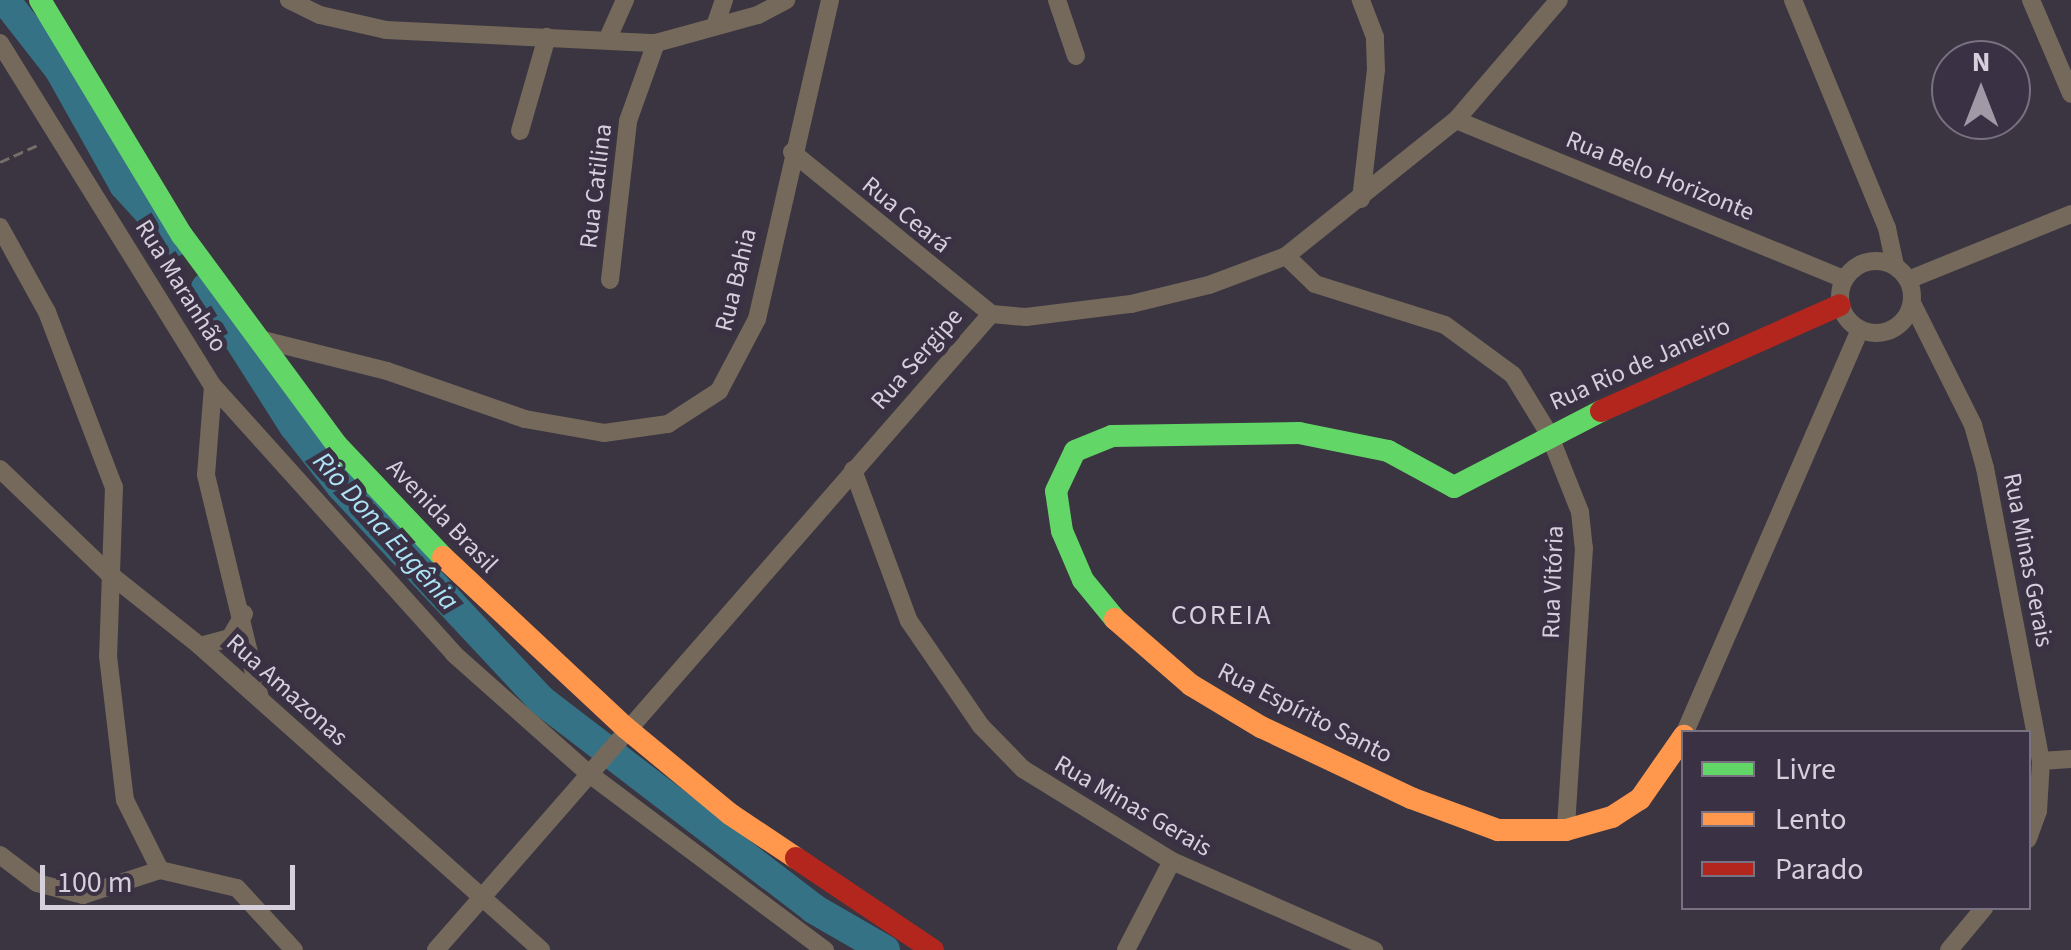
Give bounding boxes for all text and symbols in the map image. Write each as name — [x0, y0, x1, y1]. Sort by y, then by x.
north arrow — [1931, 40, 2031, 140]
text: N — [1972, 42, 1990, 82]
street label: Rua Catilina — [573, 122, 619, 250]
street label: Rua Belo Horizonte — [1562, 125, 1758, 227]
street label: Rua Ceará — [856, 170, 956, 260]
street label: Rua Maranhão — [128, 214, 234, 358]
street label: Rua Bahia — [709, 225, 763, 335]
street label: Rua Sergipe — [865, 302, 969, 416]
street label: Rua Rio de Janeiro — [1545, 311, 1735, 417]
water label: Rio Dona Eugênia — [306, 445, 466, 617]
street label: Avenida Brasil — [380, 453, 504, 579]
street label: Rua Minas Gerais — [1996, 470, 2060, 650]
street label: Rua Vitória — [1536, 525, 1570, 639]
district label: COREIA — [1171, 598, 1273, 632]
street label: Rua Amazonas — [220, 628, 354, 752]
street label: Rua Espírito Santo — [1213, 656, 1397, 770]
legend — [1681, 730, 2031, 910]
text: Livre — [1775, 748, 1836, 791]
street label: Rua Minas Gerais — [1049, 749, 1217, 863]
text: Lento — [1775, 798, 1847, 841]
scale bar — [45, 845, 300, 907]
text: Parado — [1775, 848, 1864, 891]
text: 100 m — [57, 861, 133, 904]

